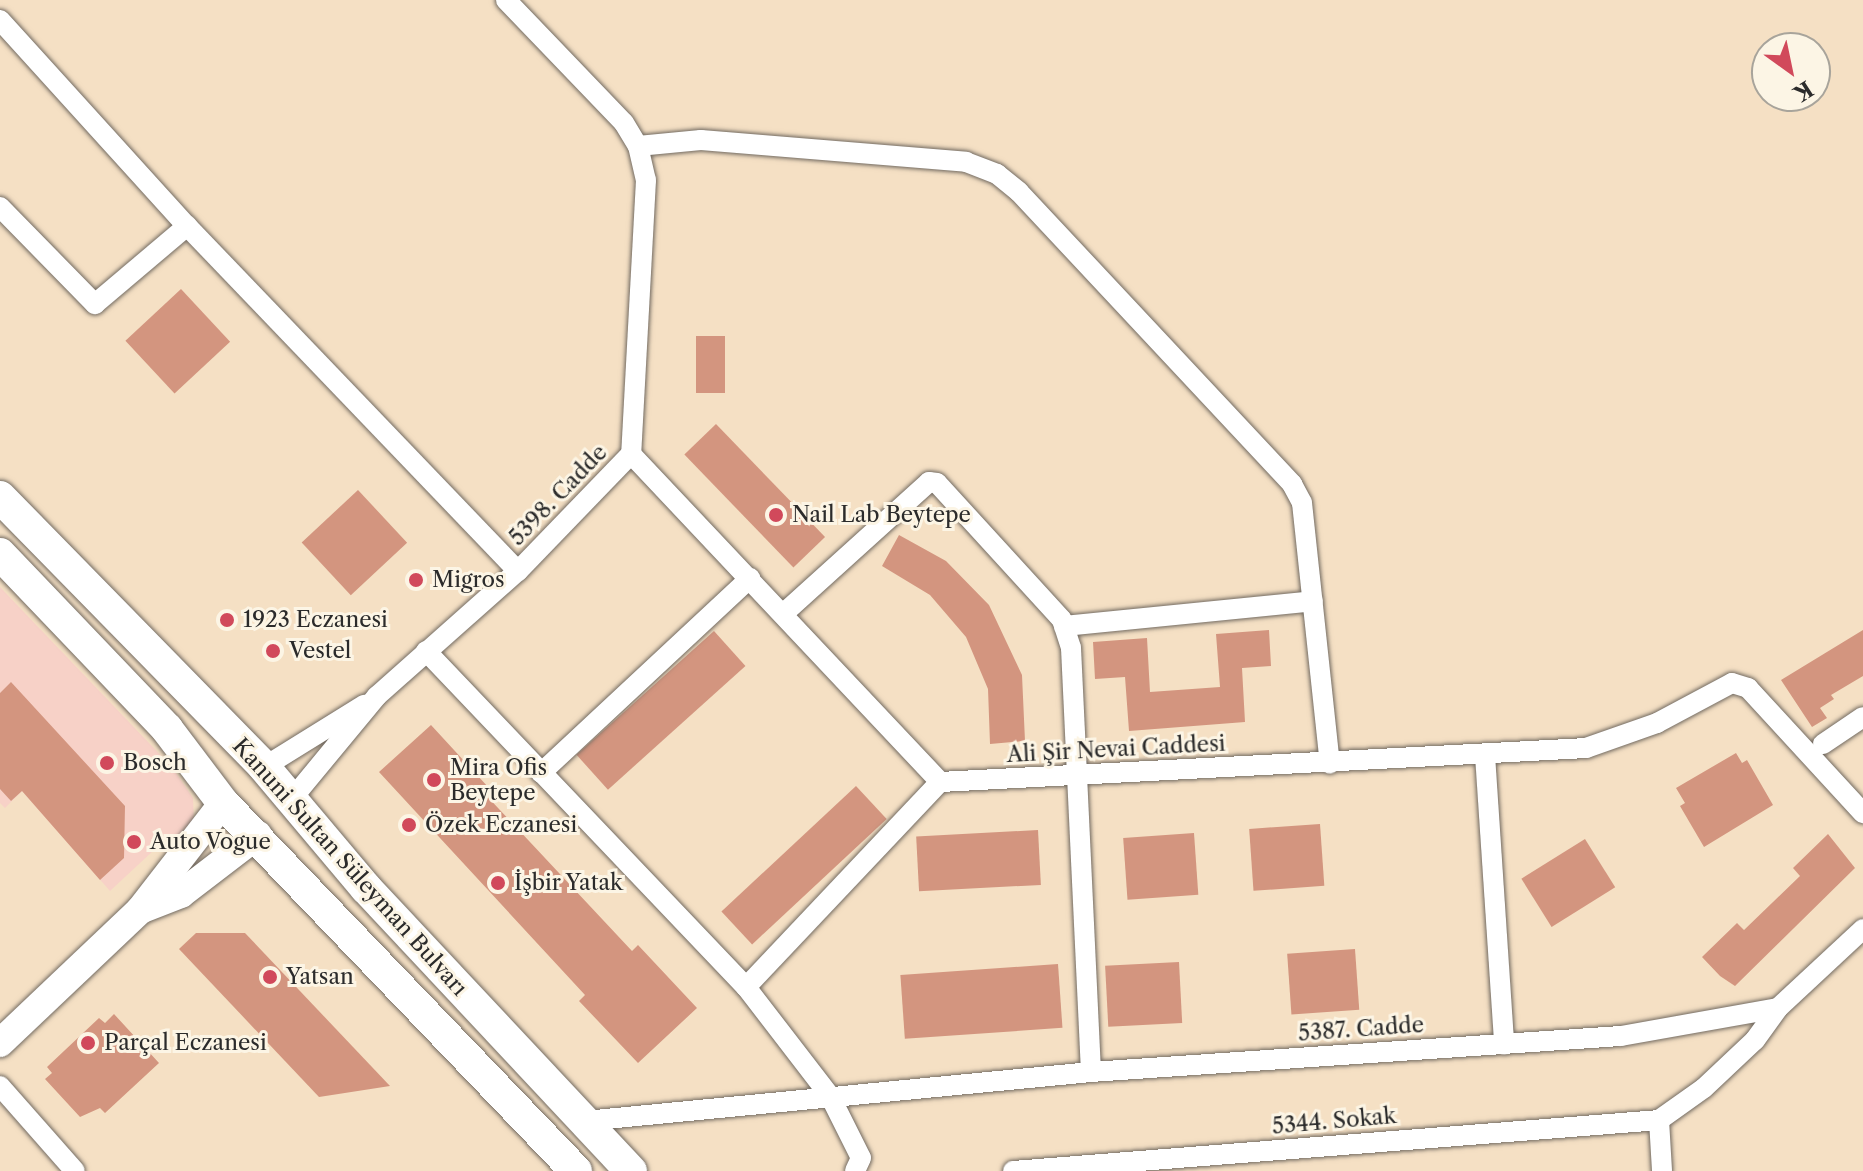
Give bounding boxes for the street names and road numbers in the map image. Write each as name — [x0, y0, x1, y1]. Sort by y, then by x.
street label: 5398. Cadde — [504, 439, 612, 551]
street label: Ali Şir Nevai Caddesi — [1006, 730, 1226, 768]
street label: Kanuni Sultan Süleyman Bulvarı — [227, 733, 473, 1001]
street label: 5387. Cadde — [1297, 1011, 1425, 1047]
street label: 5344. Sokak — [1271, 1102, 1397, 1140]

